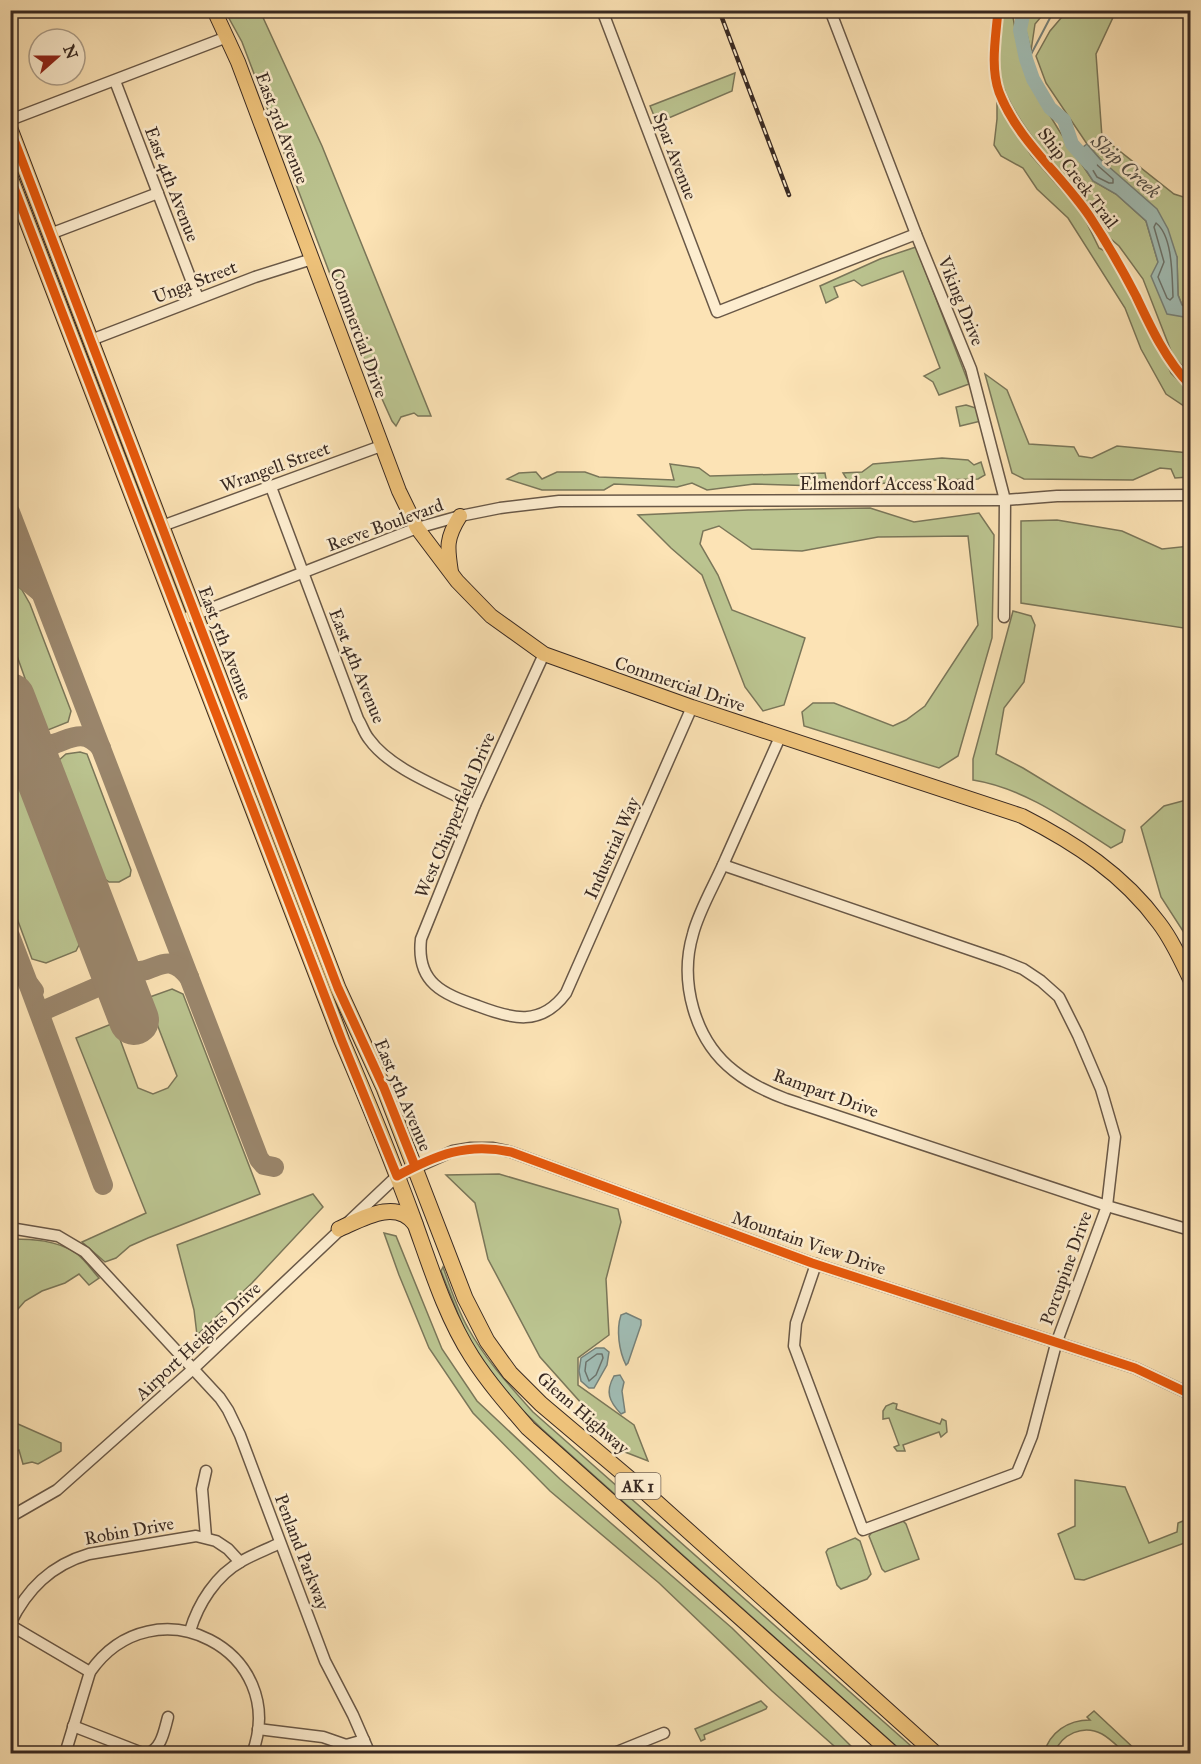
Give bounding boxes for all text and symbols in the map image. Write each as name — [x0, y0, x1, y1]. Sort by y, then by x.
north arrow — [27, 27, 87, 87]
text: N — [59, 42, 82, 62]
street label: East 3rd Avenue — [251, 69, 313, 187]
street label: Spar Avenue — [648, 109, 702, 203]
street label: East 4th Avenue — [140, 123, 204, 245]
street label: Ship Creek Trail — [1033, 123, 1123, 233]
water label: Ship Creek — [1085, 128, 1166, 204]
street label: Viking Drive — [932, 252, 989, 349]
street label: Unga Street — [150, 256, 241, 309]
street label: Commercial Drive — [325, 265, 393, 401]
street label: Wrangell Street — [217, 437, 334, 498]
street label: Elmendorf Access Road — [799, 473, 975, 495]
street label: Reeve Boulevard — [324, 494, 446, 556]
street label: East 5th Avenue — [193, 583, 257, 703]
street label: East 4th Avenue — [324, 605, 390, 727]
street label: Commercial Drive — [612, 651, 748, 717]
street label: West Chipperfield Drive — [410, 729, 500, 901]
street label: Industrial Way — [580, 793, 644, 902]
street label: East 5th Avenue — [369, 1035, 437, 1155]
street label: Rampart Drive — [770, 1064, 882, 1122]
street label: Mountain View Drive — [729, 1206, 889, 1280]
street label: Porcupine Drive — [1035, 1208, 1097, 1328]
street label: Airport Heights Drive — [130, 1277, 266, 1406]
street label: Glenn Highway — [532, 1367, 634, 1460]
road number: AK 1 — [616, 1473, 660, 1499]
street label: Penland Parkway — [270, 1491, 334, 1614]
street label: Robin Drive — [82, 1512, 176, 1550]

